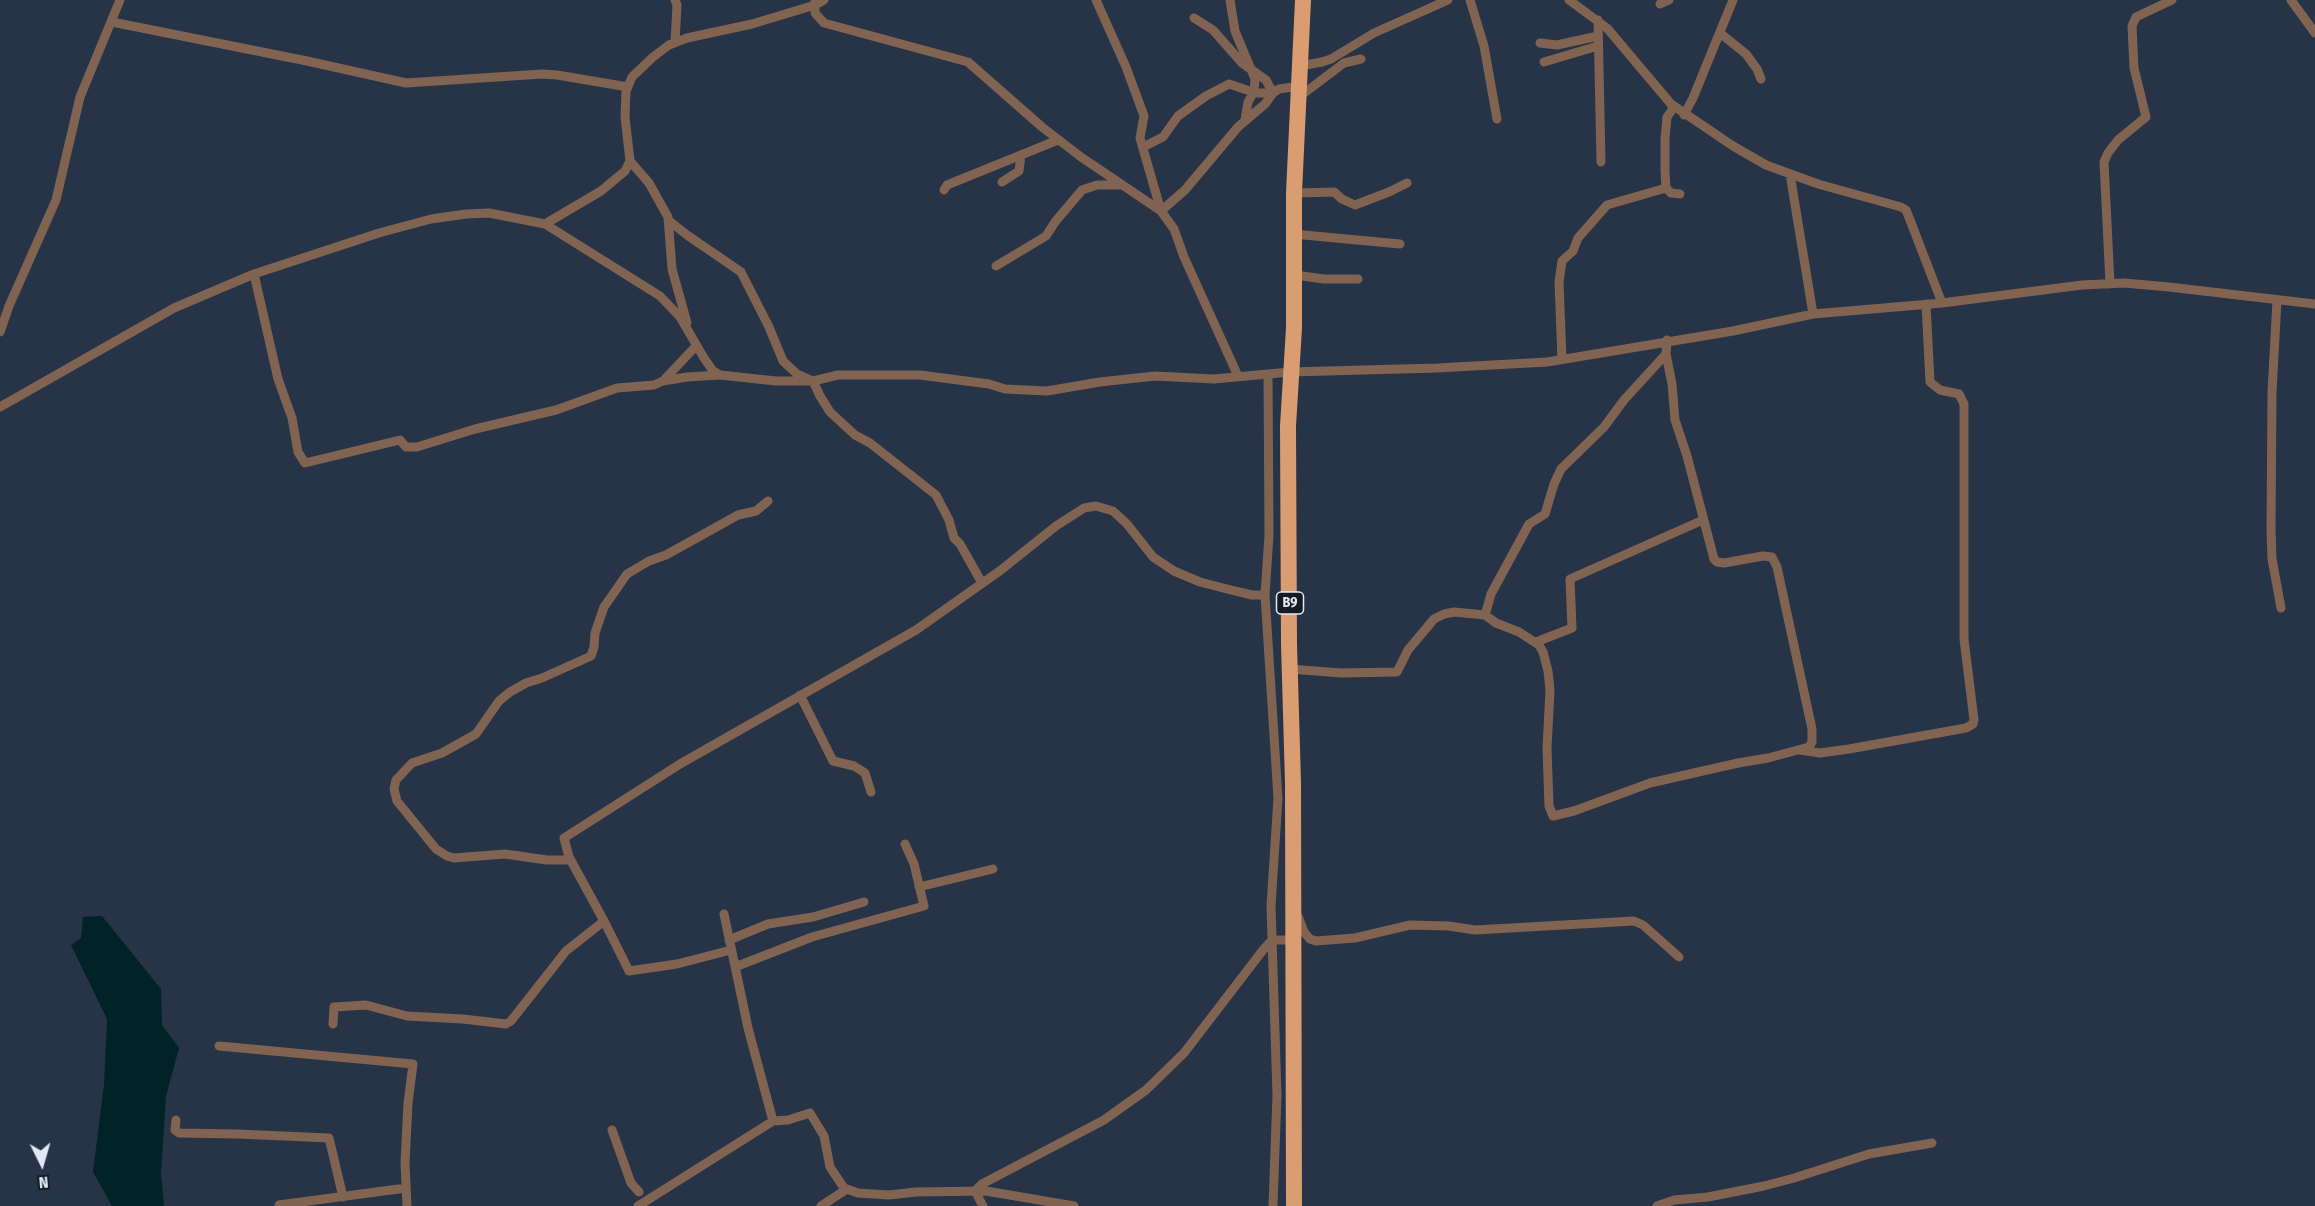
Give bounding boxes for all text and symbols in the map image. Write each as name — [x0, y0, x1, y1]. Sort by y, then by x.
road number: B9 — [1276, 592, 1304, 614]
north arrow — [12, 1134, 72, 1194]
text: N — [38, 1173, 49, 1192]

